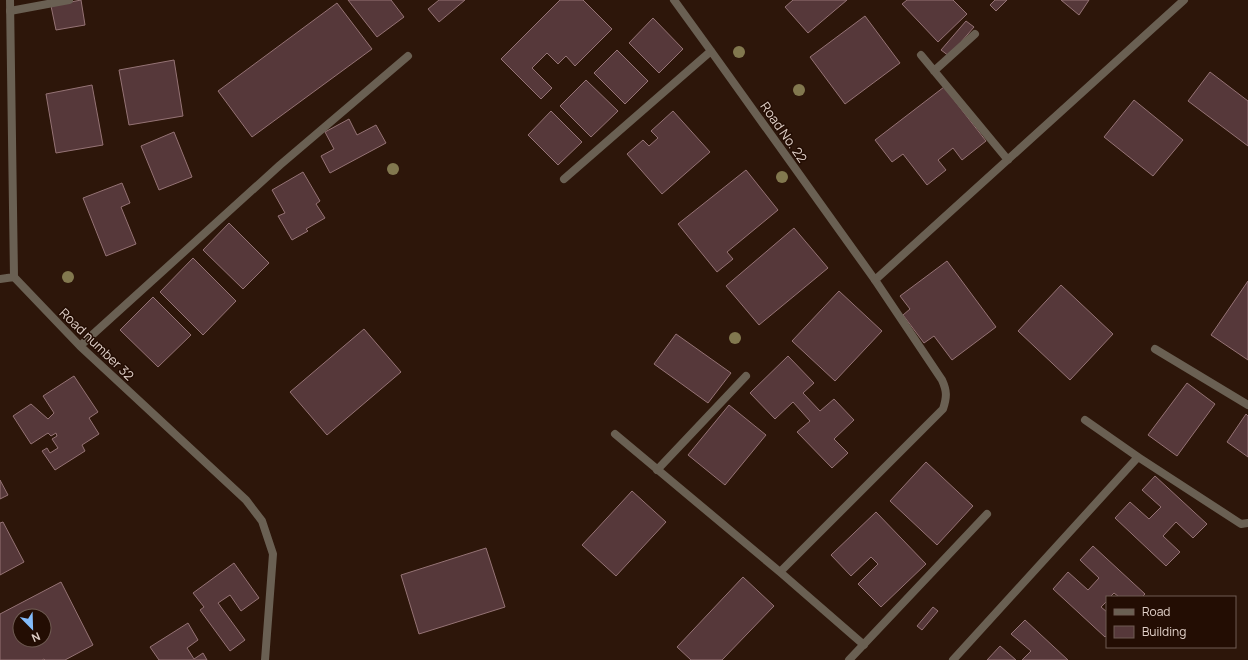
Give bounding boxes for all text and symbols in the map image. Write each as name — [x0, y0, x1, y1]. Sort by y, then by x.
street label: Road No. 22 — [756, 98, 812, 166]
street label: Road number 32 — [56, 304, 138, 384]
legend — [1106, 596, 1236, 648]
text: Road — [1142, 603, 1170, 620]
north arrow — [12, 608, 52, 648]
text: Building — [1142, 623, 1186, 640]
text: N — [29, 629, 43, 646]

